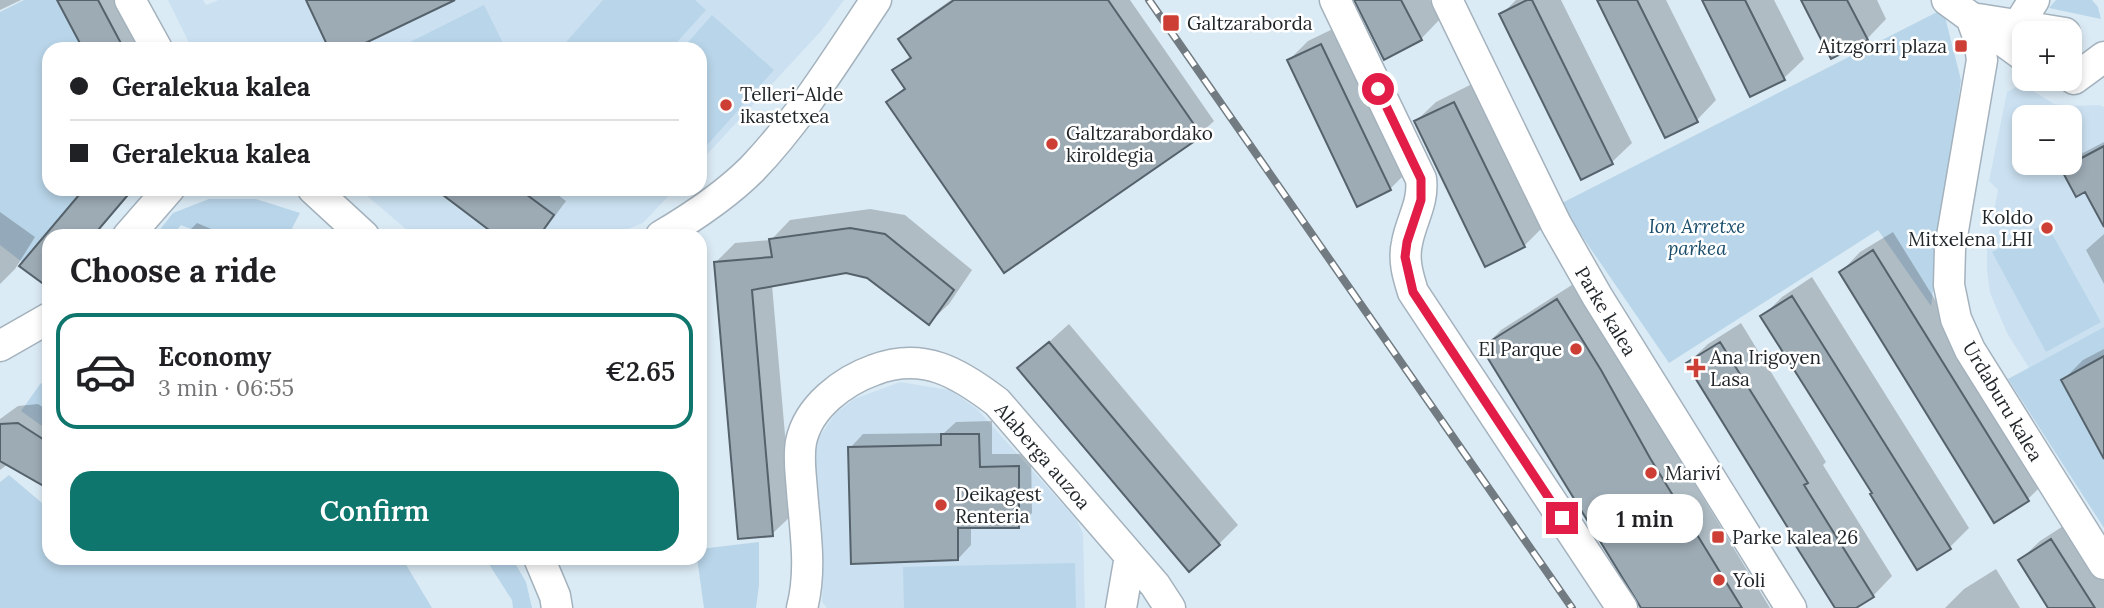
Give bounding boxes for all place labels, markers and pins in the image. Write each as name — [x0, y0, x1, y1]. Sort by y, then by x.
place label: Galtzaraborda — [1187, 11, 1313, 35]
marker: Galtzaraborda — [1161, 13, 1181, 33]
place label: Aitzgorri plaza — [1817, 34, 1947, 58]
marker: Aitzgorri plaza — [1953, 38, 1969, 54]
place label: Telleri-Alde ikastetxea — [740, 82, 843, 128]
marker: Telleri-Alde ikastetxea — [718, 97, 734, 113]
place label: Galtzarabordako kiroldegia — [1066, 121, 1213, 167]
marker: Galtzarabordako kiroldegia — [1044, 136, 1060, 152]
place label: Koldo Mitxelena LHI — [1908, 205, 2033, 251]
marker: Koldo Mitxelena LHI — [2039, 220, 2055, 236]
place label: El Parque — [1478, 337, 1562, 361]
marker: El Parque — [1568, 341, 1584, 357]
place label: Ana Irigoyen Lasa — [1709, 345, 1821, 391]
marker: Ana Irigoyen Lasa — [1688, 360, 1704, 376]
place label: Mariví — [1665, 461, 1721, 485]
marker: Mariví — [1643, 465, 1659, 481]
place label: Deikagest Renteria — [955, 482, 1042, 528]
marker: Deikagest Renteria — [933, 497, 949, 513]
place label: Parke kalea 26 — [1732, 525, 1858, 549]
marker: Parke kalea 26 — [1710, 529, 1726, 545]
place label: Yoli — [1732, 568, 1765, 592]
marker: Yoli — [1711, 572, 1727, 588]

